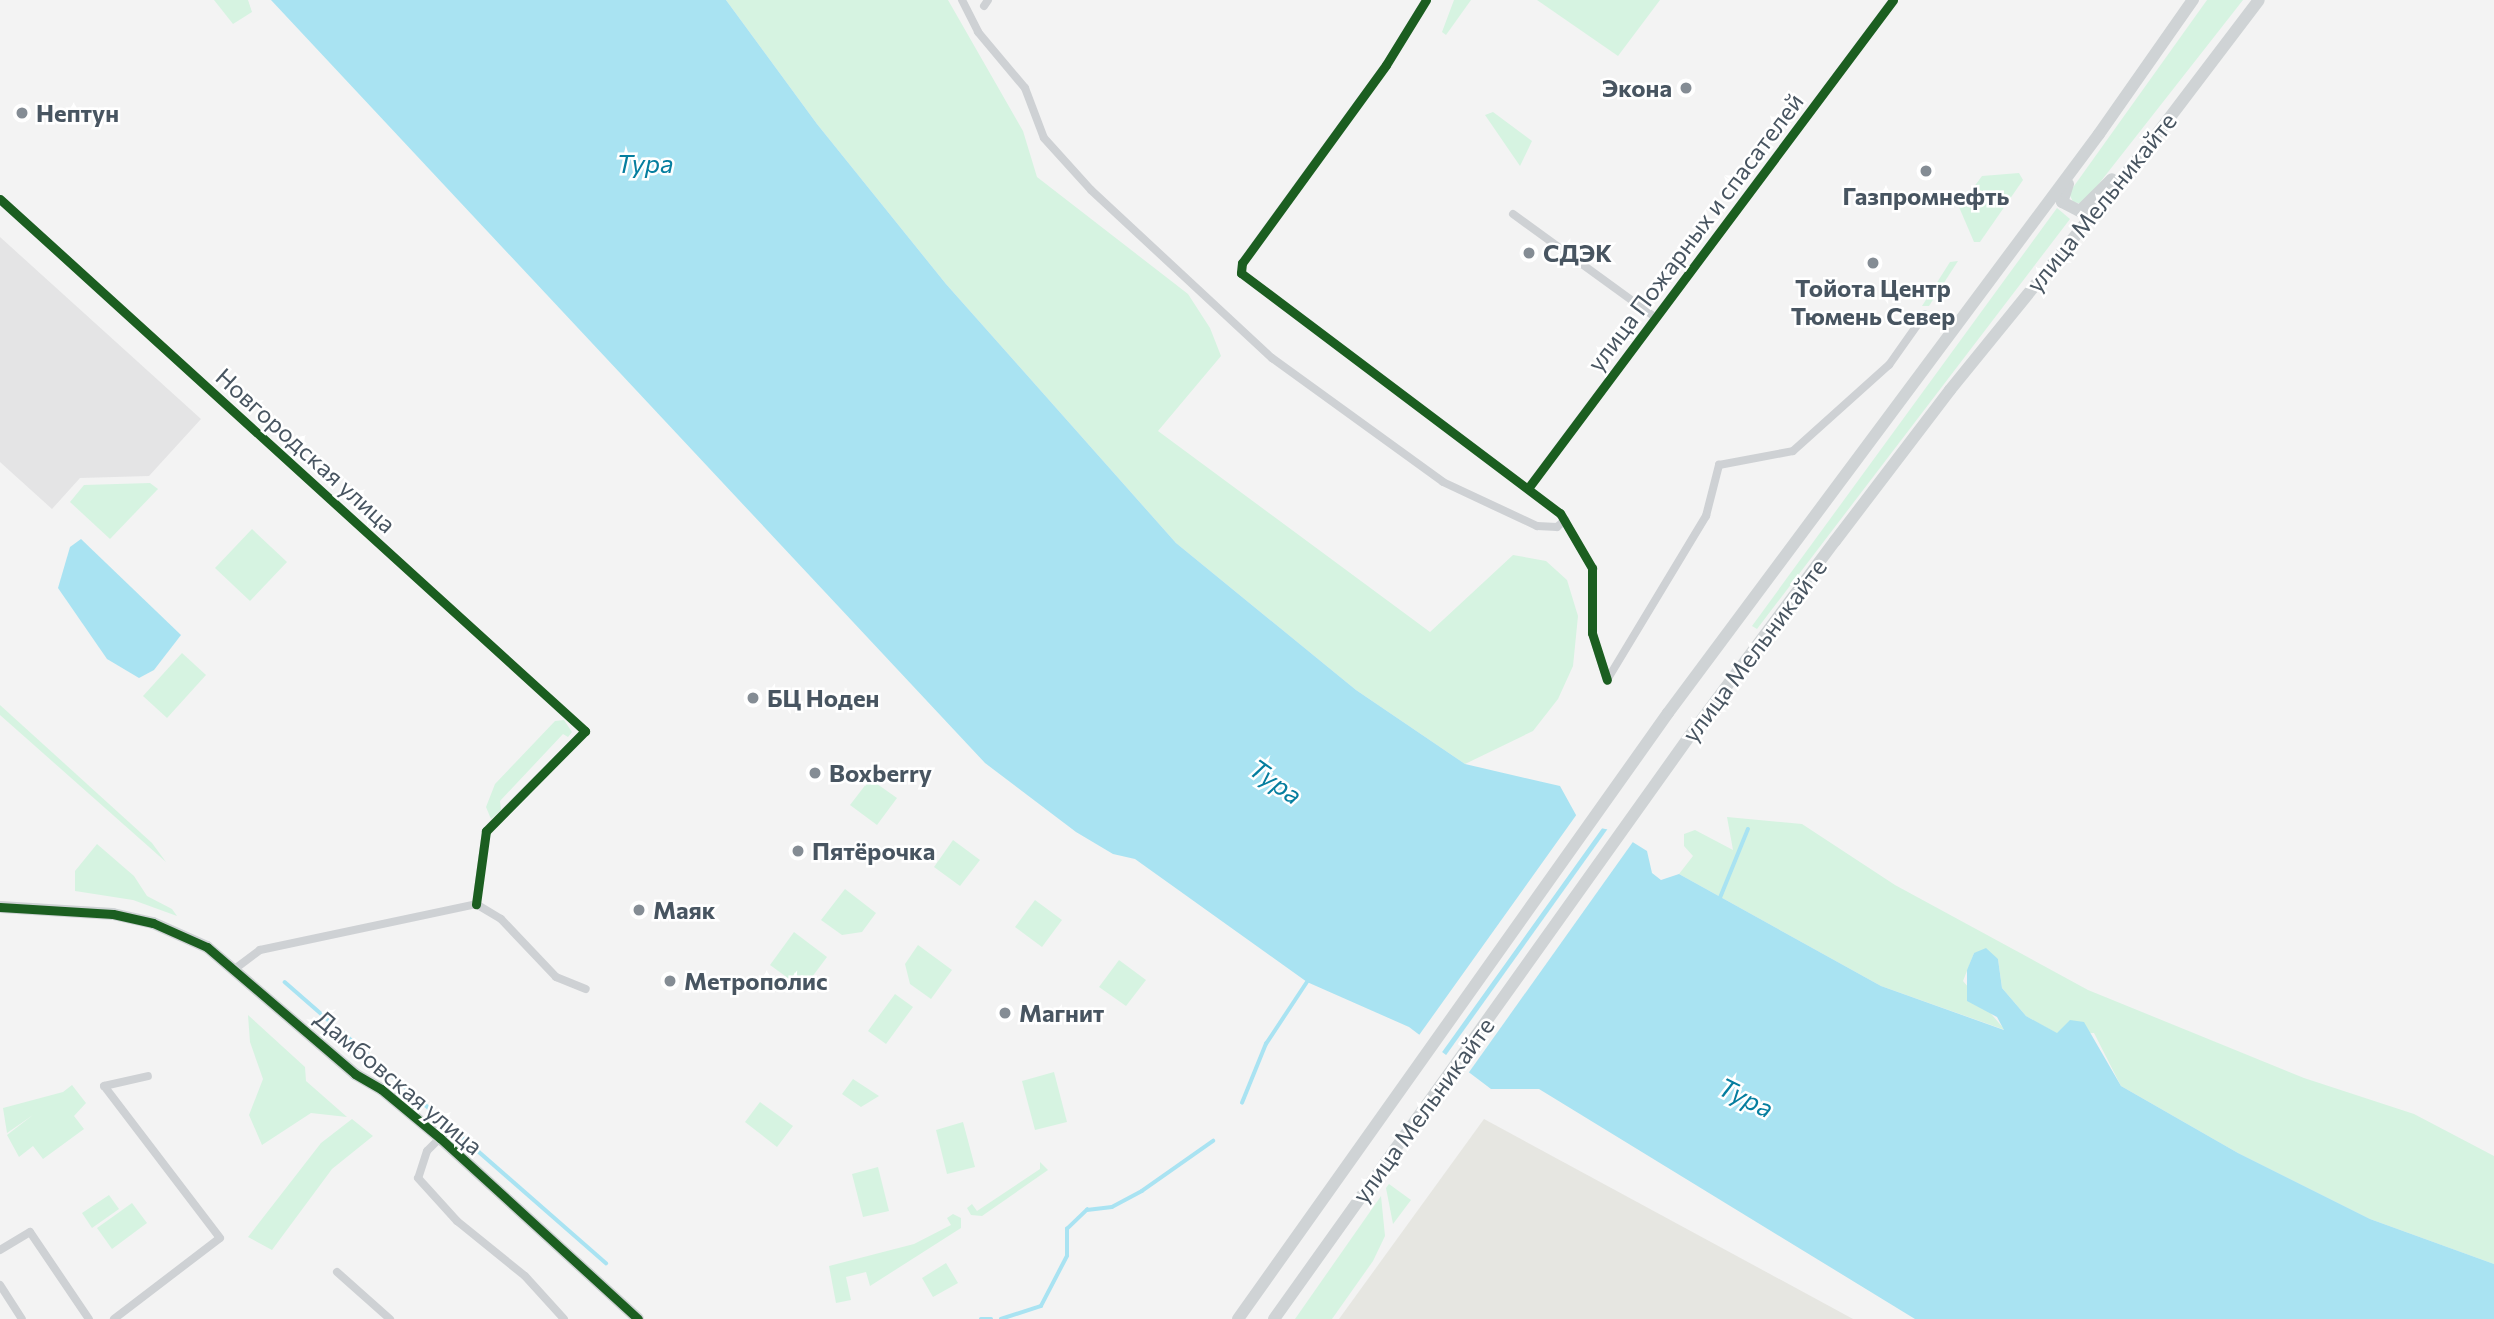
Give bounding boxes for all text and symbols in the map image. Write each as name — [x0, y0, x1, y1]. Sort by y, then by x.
place label: Экона — [1602, 74, 1672, 102]
marker: Экона — [1678, 80, 1694, 96]
street label: улица Пожарных и спасателей — [1581, 87, 1809, 377]
place label: Нептун — [36, 99, 119, 127]
marker: Нептун — [14, 105, 30, 121]
street label: улица Мельникайте — [2020, 107, 2182, 297]
water label: Тура — [616, 147, 674, 179]
marker: Газпромнефть — [1918, 163, 1934, 179]
place label: Газпромнефть — [1843, 182, 2009, 210]
place label: СДЭК — [1543, 239, 1612, 267]
marker: СДЭК — [1521, 245, 1537, 261]
marker: Тойота Центр Тюмень Север — [1865, 255, 1881, 271]
place label: Тойота Центр Тюмень Север — [1791, 274, 1955, 330]
street label: Новгородская улица — [210, 362, 402, 538]
street label: улица Мельникайте — [1676, 553, 1832, 747]
place label: БЦ Ноден — [767, 684, 879, 712]
marker: БЦ Ноден — [745, 690, 761, 706]
water label: Тура — [1244, 752, 1308, 810]
place label: Boxberry — [829, 759, 932, 787]
marker: Boxberry — [807, 765, 823, 781]
place label: Пятёрочка — [812, 837, 935, 865]
marker: Пятёрочка — [790, 843, 806, 859]
place label: Маяк — [653, 896, 715, 924]
marker: Маяк — [631, 902, 647, 918]
place label: Метрополис — [684, 967, 828, 995]
marker: Метрополис — [662, 973, 678, 989]
place label: Магнит — [1019, 999, 1104, 1027]
street label: Дамбовская улица — [309, 1003, 489, 1161]
marker: Магнит — [997, 1005, 1013, 1021]
street label: улица Мельникайте — [1346, 1012, 1500, 1208]
water label: Тура — [1713, 1070, 1779, 1124]

